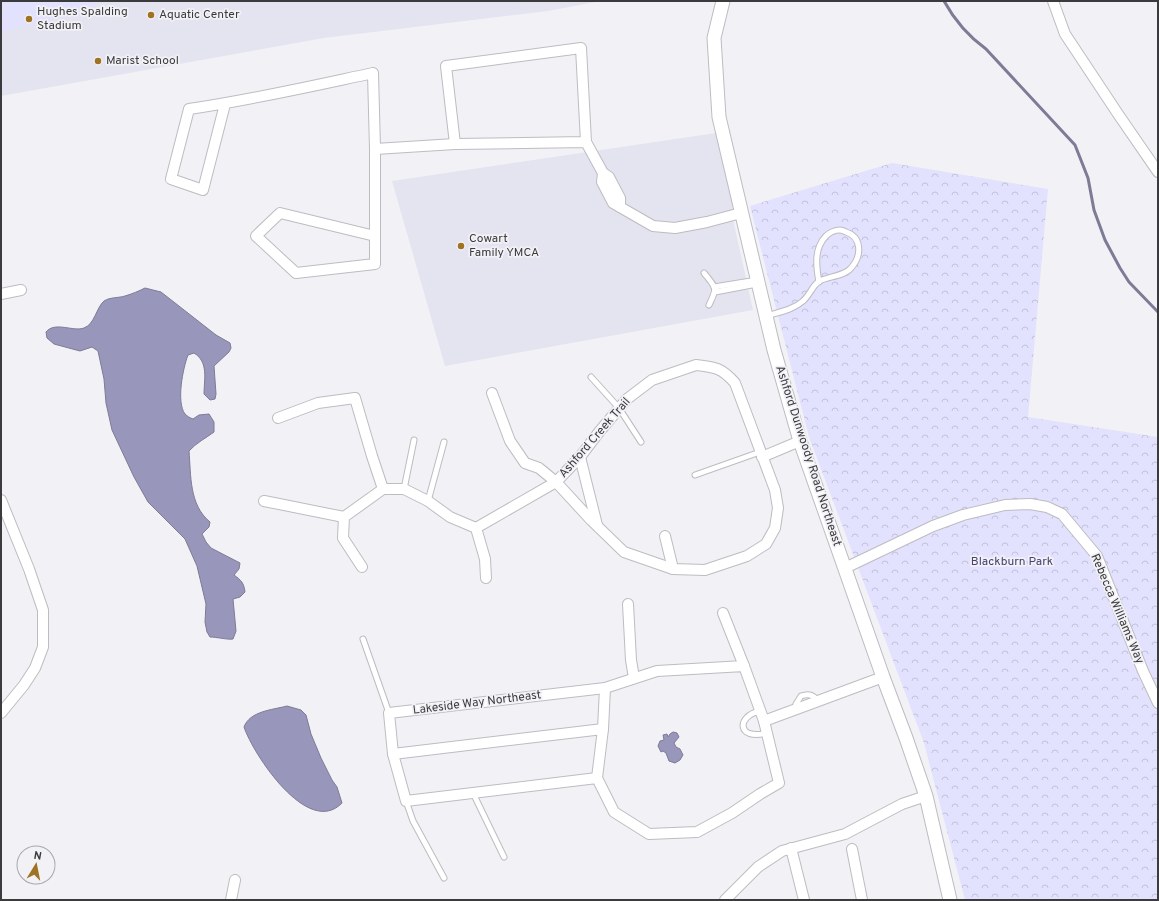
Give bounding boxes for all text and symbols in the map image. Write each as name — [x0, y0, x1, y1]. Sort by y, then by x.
place label: Hughes Spalding Stadium — [37, 4, 128, 34]
place label: Aquatic Center — [159, 7, 240, 23]
marker: Aquatic Center — [146, 10, 156, 20]
marker: Hughes Spalding Stadium — [24, 14, 34, 24]
place label: Marist School — [106, 53, 179, 69]
marker: Marist School — [93, 56, 103, 66]
place label: Cowart Family YMCA — [469, 231, 539, 261]
marker: Cowart Family YMCA — [456, 241, 466, 251]
street label: Ashford Dunwoody Road Northeast — [771, 364, 845, 548]
street label: Ashford Creek Trail — [556, 394, 634, 482]
street label: Rebecca Williams Way — [1087, 551, 1147, 667]
park label: Blackburn Park — [971, 554, 1053, 570]
street label: Lakeside Way Northeast — [412, 687, 542, 719]
north arrow — [16, 845, 56, 885]
text: N — [32, 849, 43, 864]

